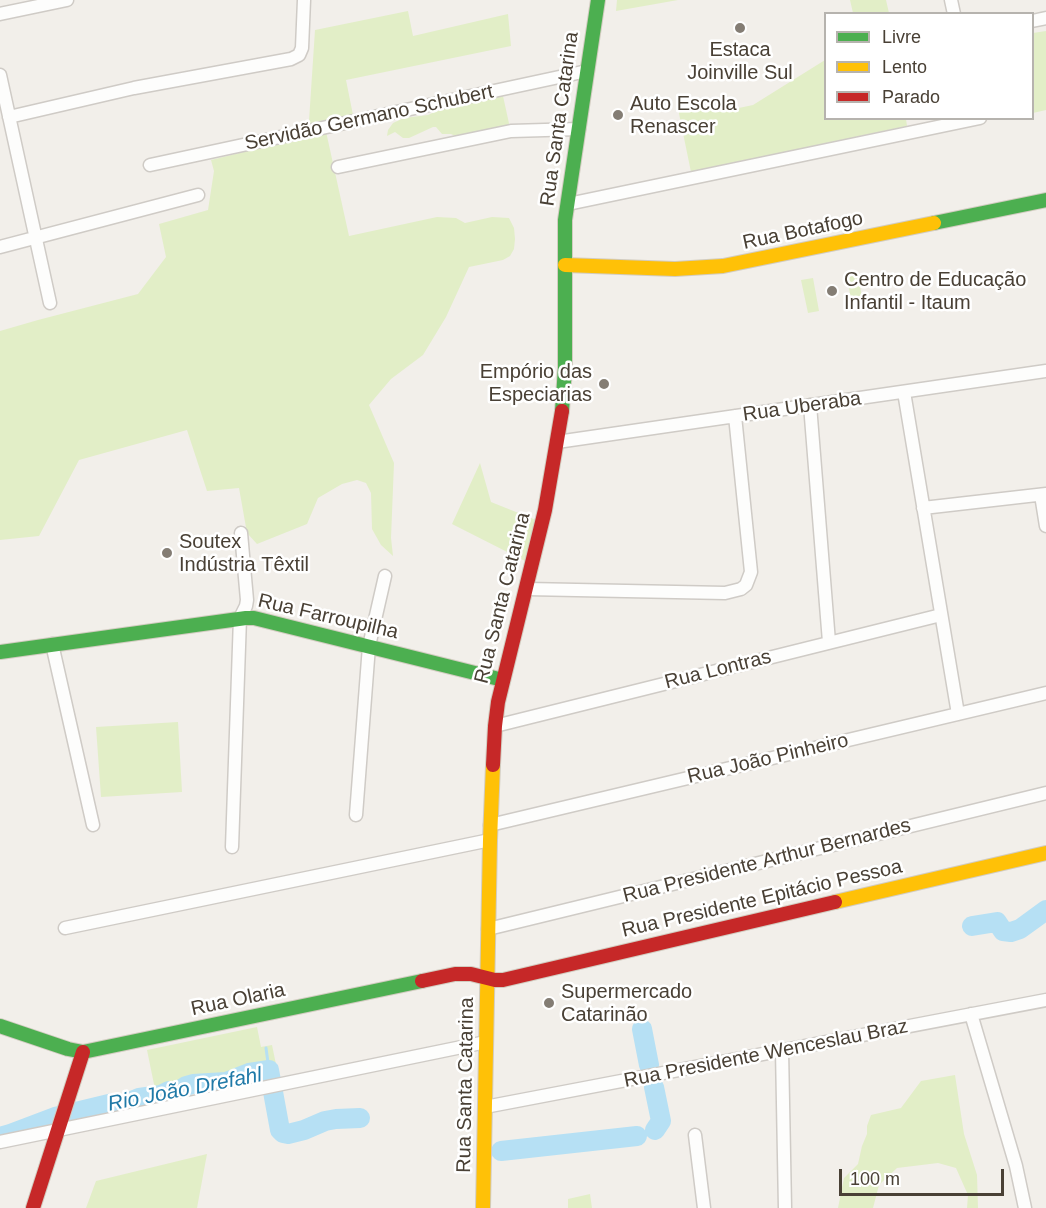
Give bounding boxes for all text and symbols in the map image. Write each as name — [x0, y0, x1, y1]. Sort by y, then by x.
legend — [824, 12, 1034, 120]
marker: Estaca Joinville Sul — [733, 21, 747, 35]
text: Livre — [882, 27, 921, 47]
street label: Rua Santa Catarina — [536, 30, 584, 208]
place label: Estaca Joinville Sul — [687, 38, 793, 85]
text: Lento — [882, 57, 927, 77]
street label: Servidão Germano Schubert — [243, 80, 495, 156]
text: Parado — [882, 87, 940, 107]
place label: Auto Escola Renascer — [630, 92, 737, 139]
marker: Auto Escola Renascer — [611, 108, 625, 122]
street label: Rua Botafogo — [741, 207, 865, 255]
place label: Centro de Educação Infantil - Itaum — [844, 268, 1026, 315]
marker: Centro de Educação Infantil - Itaum — [825, 284, 839, 298]
place label: Empório das Especiarias — [480, 360, 592, 407]
marker: Empório das Especiarias — [597, 377, 611, 391]
street label: Rua Uberaba — [741, 387, 863, 427]
street label: Rua Santa Catarina — [470, 510, 536, 686]
place label: Soutex Indústria Têxtil — [179, 530, 309, 577]
marker: Soutex Indústria Têxtil — [160, 546, 174, 560]
street label: Rua Farroupilha — [255, 589, 401, 645]
street label: Rua Lontras — [662, 645, 774, 695]
street label: Rua João Pinheiro — [685, 729, 851, 789]
street label: Rua Presidente Arthur Bernardes — [621, 814, 913, 908]
street label: Rua Presidente Epitácio Pessoa — [620, 855, 904, 943]
street label: Rua Olaria — [189, 978, 287, 1022]
place label: Supermercado Catarinão — [561, 980, 692, 1027]
marker: Supermercado Catarinão — [542, 996, 556, 1010]
street label: Rua Santa Catarina — [452, 997, 480, 1173]
street label: Rua Presidente Wenceslau Braz — [622, 1015, 910, 1093]
water label: Rio João Drefahl — [106, 1063, 264, 1117]
scale bar — [842, 1157, 1007, 1195]
text: 100 m — [850, 1169, 900, 1189]

